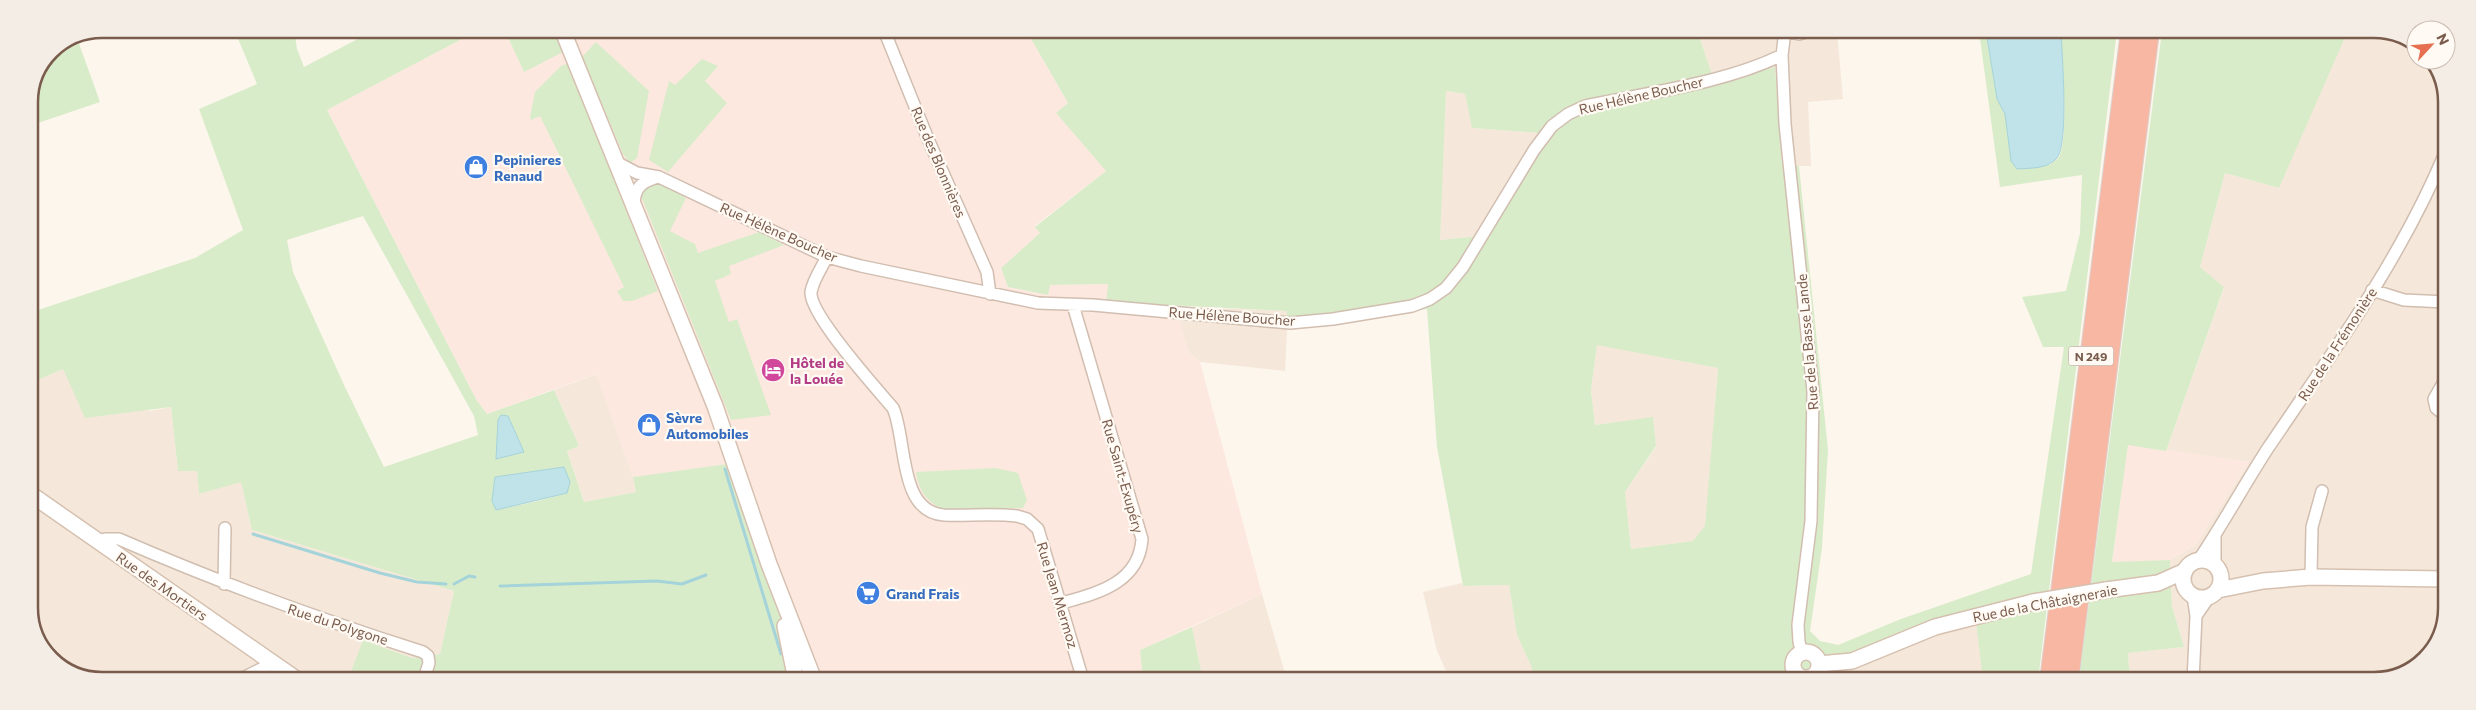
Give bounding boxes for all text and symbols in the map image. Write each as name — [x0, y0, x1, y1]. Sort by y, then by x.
north arrow — [2406, 20, 2456, 70]
text: N — [2433, 31, 2453, 48]
street label: Rue Hélène Boucher — [1577, 72, 1705, 118]
street label: Rue des Blonnières — [908, 104, 970, 220]
place label: Pepinieres Renaud — [494, 151, 562, 184]
shop icon: Pepinieres Renaud — [463, 154, 489, 180]
street label: Rue Hélène Boucher — [717, 198, 841, 266]
street label: Rue de la Basse Lande — [1793, 273, 1821, 411]
street label: Rue de la Frémonière — [2294, 284, 2380, 404]
street label: Rue Hélène Boucher — [1168, 303, 1296, 329]
road number: N 249 — [2068, 346, 2114, 366]
place label: Hôtel de la Louée — [790, 354, 844, 387]
hotel icon: Hôtel de la Louée — [760, 357, 786, 383]
place label: Sèvre Automobiles — [666, 409, 749, 442]
shop icon: Sèvre Automobiles — [636, 412, 662, 438]
street label: Rue Saint-Exupéry — [1099, 417, 1147, 535]
street label: Rue Jean Mermoz — [1034, 540, 1082, 650]
street label: Rue des Mortiers — [113, 548, 211, 624]
supermarket icon: Grand Frais — [855, 580, 881, 606]
street label: Rue de la Châtaigneraie — [1971, 581, 2119, 625]
place label: Grand Frais — [886, 585, 960, 602]
street label: Rue du Polygone — [286, 600, 390, 648]

